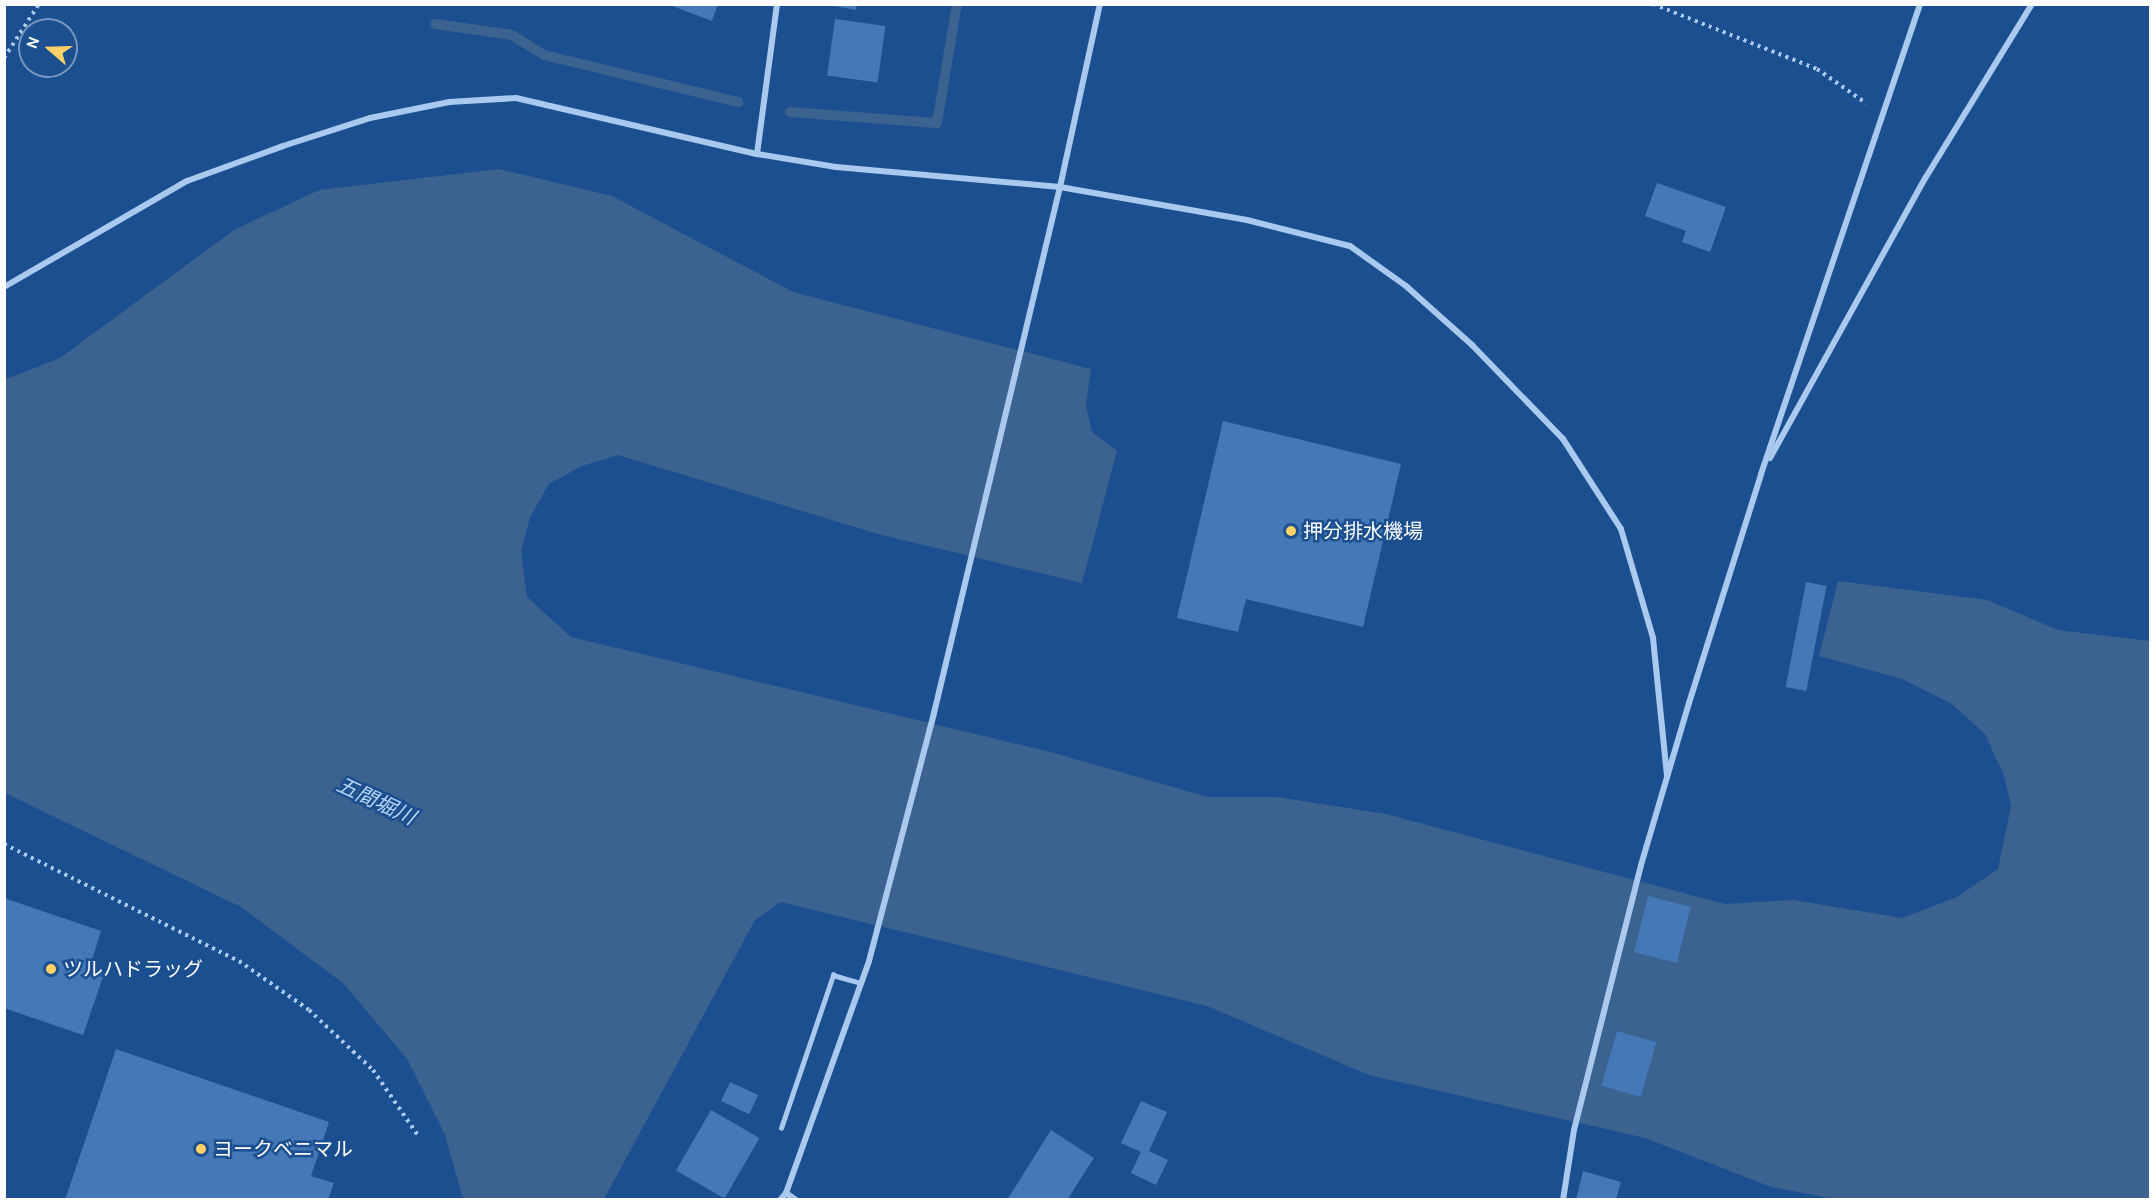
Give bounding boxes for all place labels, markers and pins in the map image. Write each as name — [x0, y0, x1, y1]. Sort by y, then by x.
place label: 押分排水機場 — [1303, 519, 1423, 543]
marker: 押分排水機場 — [1284, 524, 1298, 538]
place label: ツルハドラッグ — [63, 957, 203, 981]
marker: ツルハドラッグ — [44, 962, 58, 976]
place label: ヨークベニマル — [213, 1137, 353, 1161]
marker: ヨークベニマル — [194, 1142, 208, 1156]

